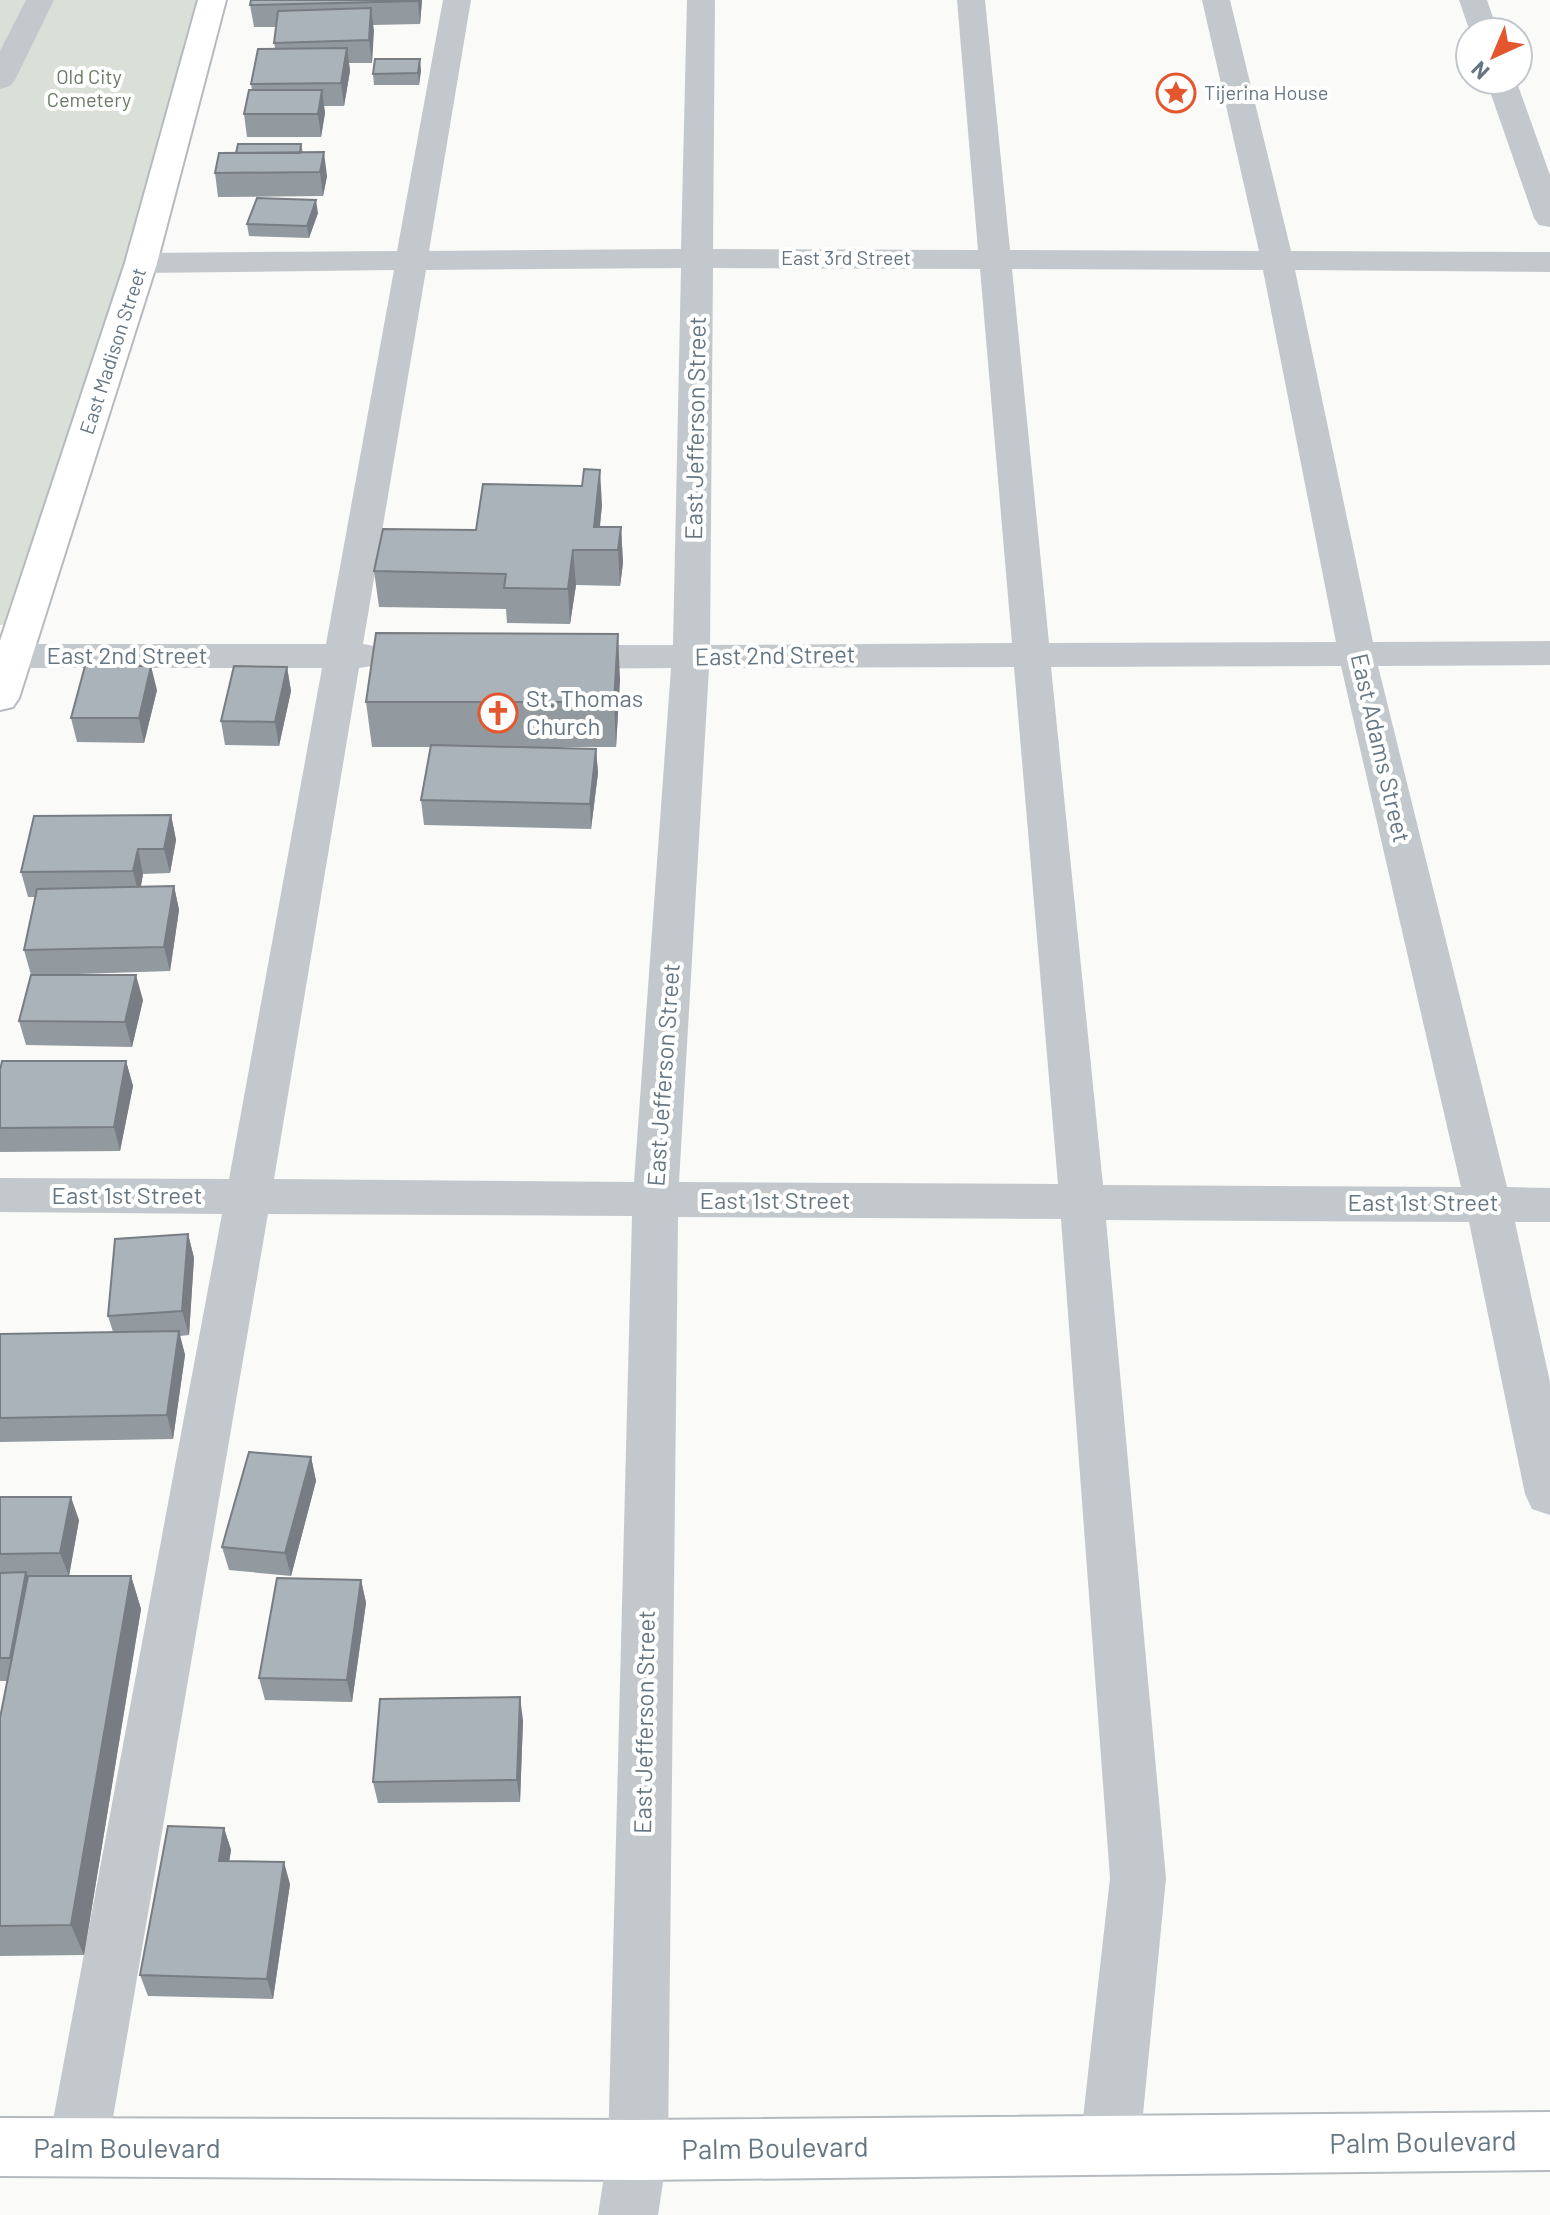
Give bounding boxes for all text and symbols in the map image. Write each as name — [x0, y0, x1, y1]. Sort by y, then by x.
north arrow — [1454, 16, 1534, 96]
text: N — [1465, 57, 1494, 86]
park label: Old City Cemetery — [47, 64, 131, 111]
place icon: Tijerina House — [1155, 72, 1197, 114]
place label: Tijerina House — [1204, 80, 1328, 104]
street label: East 3rd Street — [781, 245, 911, 269]
street label: East Madison Street — [74, 264, 150, 437]
street label: East Jefferson Street — [678, 316, 711, 540]
street label: East 2nd Street — [694, 639, 856, 670]
street label: East 2nd Street — [47, 640, 207, 669]
street label: East Adams Street — [1346, 650, 1417, 845]
place label: St. Thomas Church — [526, 683, 643, 740]
church icon: St. Thomas Church — [477, 692, 519, 734]
street label: East Jefferson Street — [640, 962, 685, 1187]
street label: East 1st Street — [52, 1180, 202, 1209]
street label: East 1st Street — [700, 1185, 850, 1214]
street label: East 1st Street — [1348, 1187, 1498, 1216]
street label: East Jefferson Street — [627, 1610, 660, 1834]
street label: Palm Boulevard — [1329, 2122, 1517, 2160]
street label: Palm Boulevard — [681, 2128, 869, 2166]
street label: Palm Boulevard — [33, 2130, 221, 2164]

